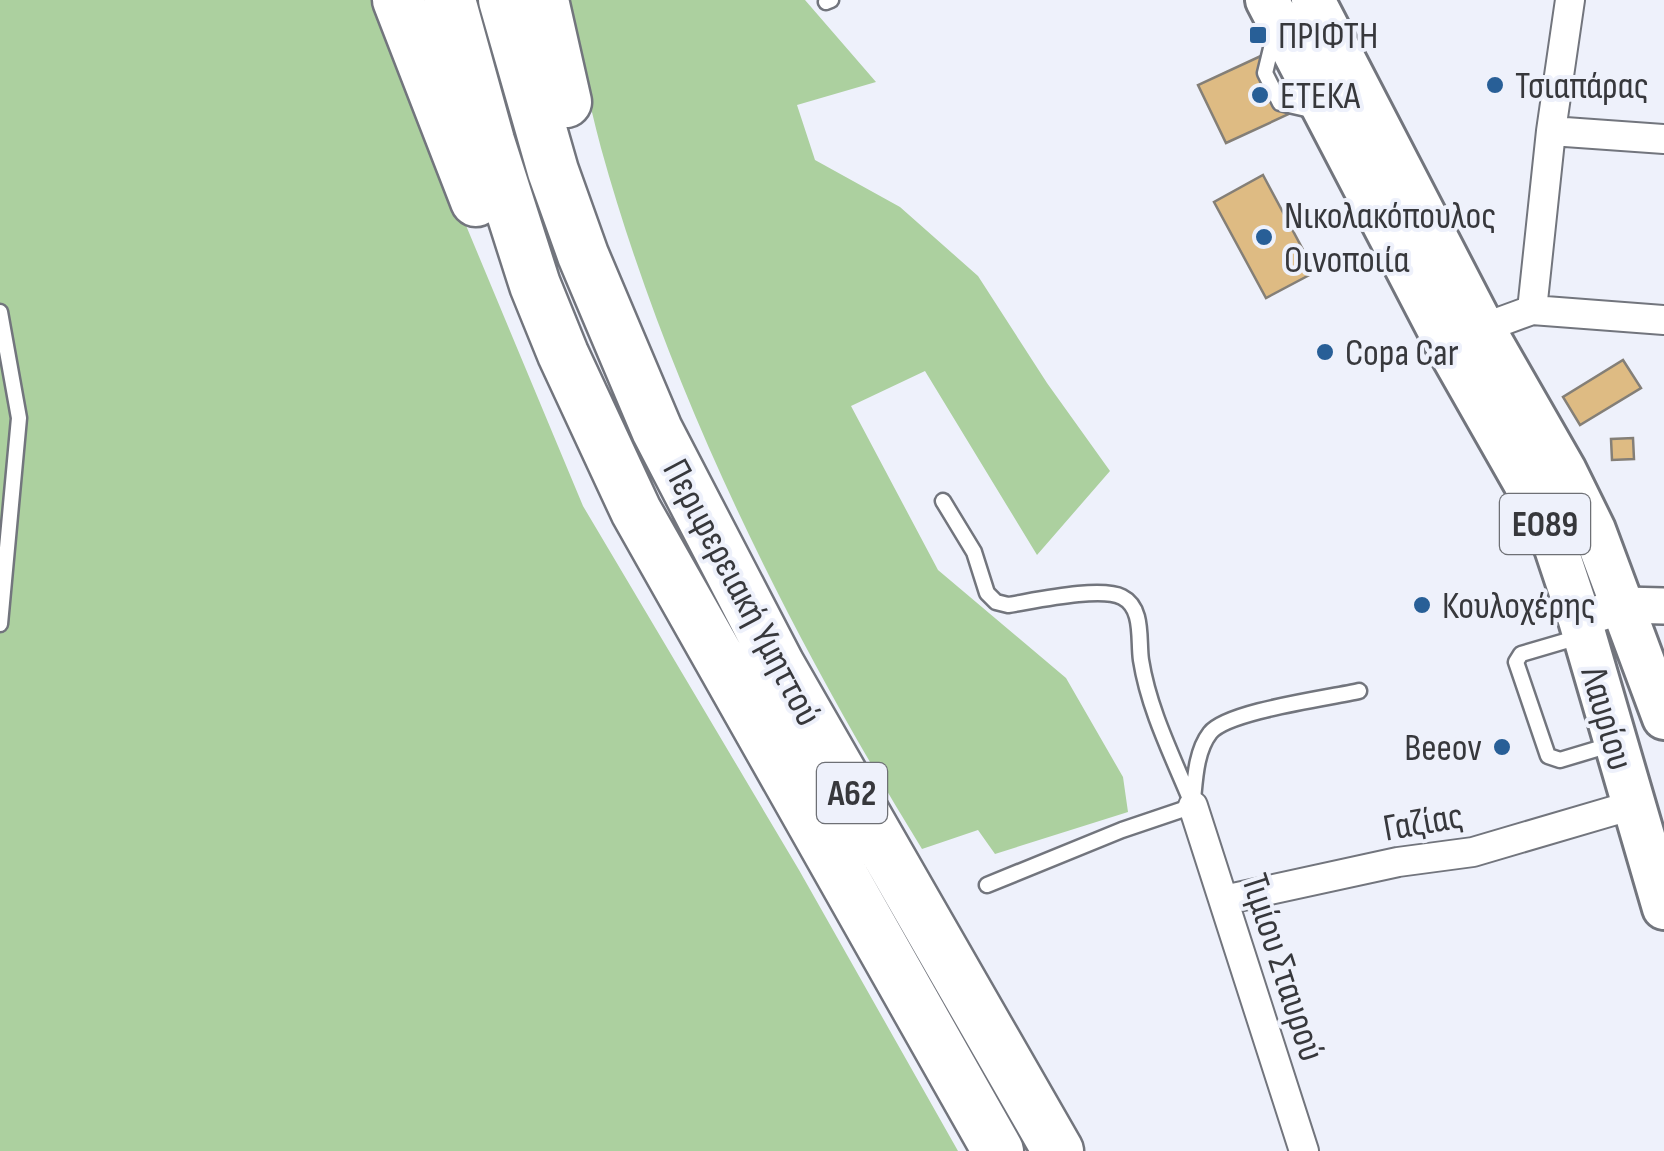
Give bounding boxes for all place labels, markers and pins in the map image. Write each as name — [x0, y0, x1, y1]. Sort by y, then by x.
place label: ΠΡΙΦΤΗ — [1278, 14, 1378, 59]
marker: ΠΡΙΦΤΗ — [1247, 24, 1269, 46]
place label: Τσιαπάρας — [1515, 64, 1649, 109]
place label: ΕΤΕΚΑ — [1280, 74, 1361, 119]
marker: Τσιαπάρας — [1484, 74, 1506, 96]
marker: ΕΤΕΚΑ — [1249, 84, 1271, 106]
place label: Νικολακόπουλος Οινοποιία — [1284, 194, 1496, 283]
marker: Νικολακόπουλος Οινοποιία — [1253, 226, 1275, 248]
place label: Copa Car — [1345, 331, 1459, 376]
marker: Copa Car — [1314, 341, 1336, 363]
place label: Κουλοχέρης — [1442, 584, 1596, 629]
marker: Κουλοχέρης — [1411, 594, 1433, 616]
place label: Beeov — [1404, 726, 1482, 771]
marker: Beeov — [1491, 736, 1513, 758]

